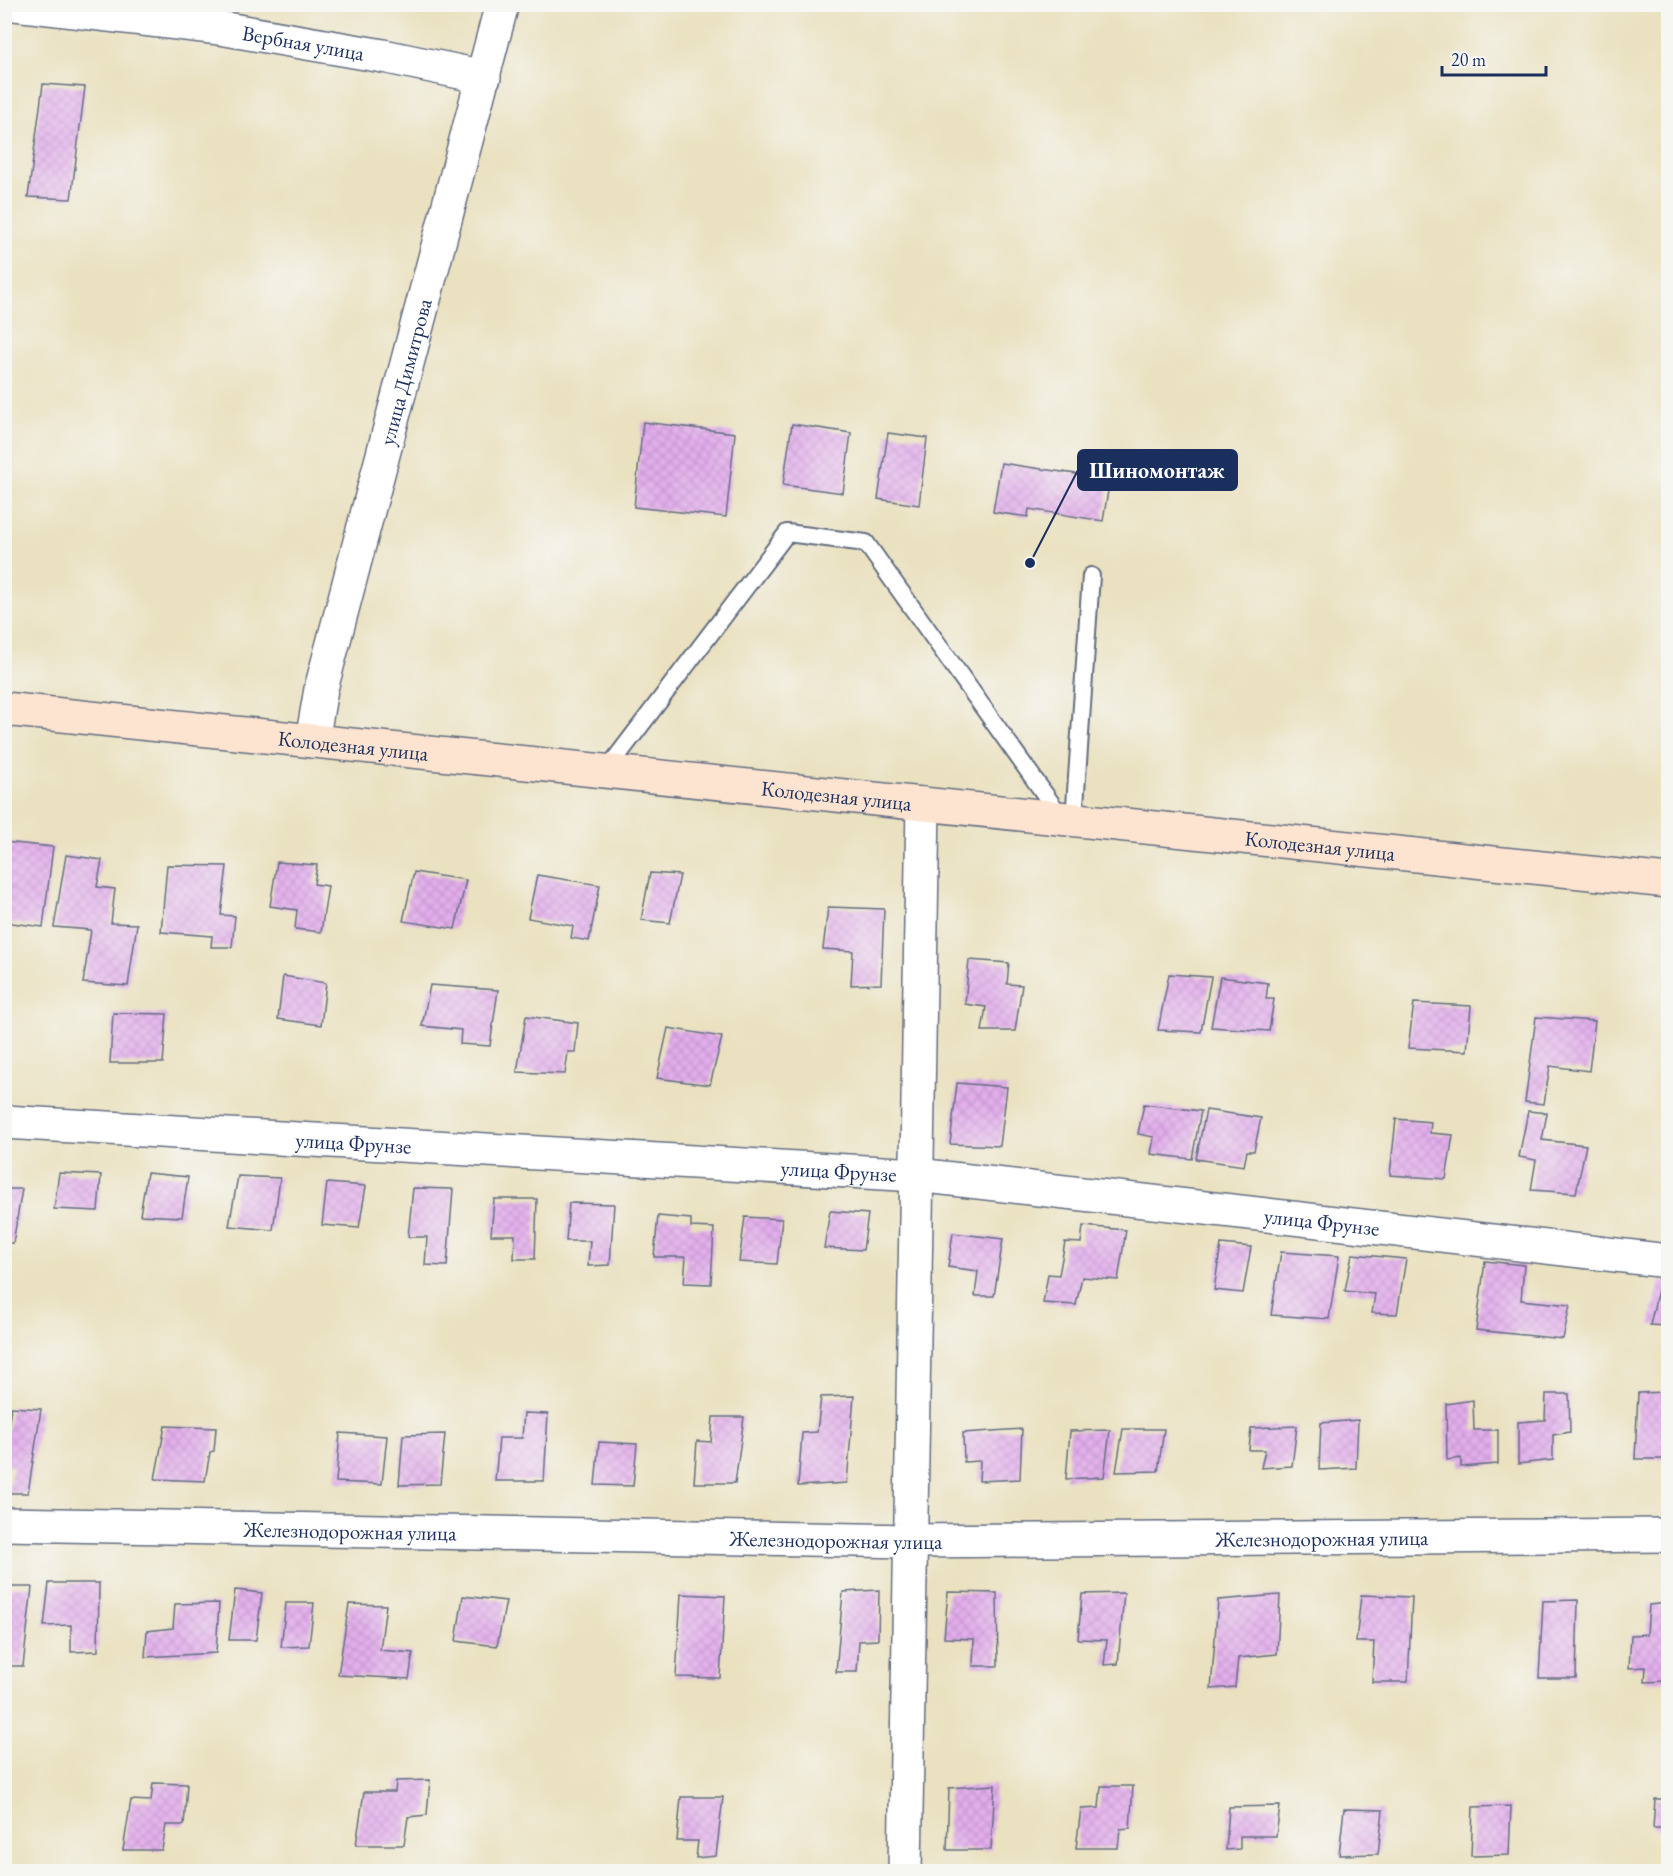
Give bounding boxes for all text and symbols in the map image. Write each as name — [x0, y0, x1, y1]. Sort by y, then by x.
street label: Вербная улица — [240, 19, 367, 66]
scale bar — [1442, 39, 1546, 77]
text: 20 m — [1451, 48, 1486, 71]
street label: улица Димитрова — [373, 295, 437, 448]
callout: Шиномонтаж — [1078, 450, 1237, 490]
text: Шиномонтаж — [1089, 456, 1225, 485]
street label: Колодезная улица — [277, 724, 430, 766]
street label: Колодезная улица — [760, 774, 914, 816]
street label: Колодезная улица — [1243, 824, 1397, 866]
street label: улица Фрунзе — [295, 1125, 412, 1159]
street label: улица Фрунзе — [780, 1154, 897, 1187]
street label: улица Фрунзе — [1263, 1201, 1381, 1241]
street label: Железнодорожная улица — [242, 1515, 457, 1546]
street label: Железнодорожная улица — [1214, 1523, 1429, 1552]
street label: Железнодорожная улица — [728, 1524, 943, 1555]

